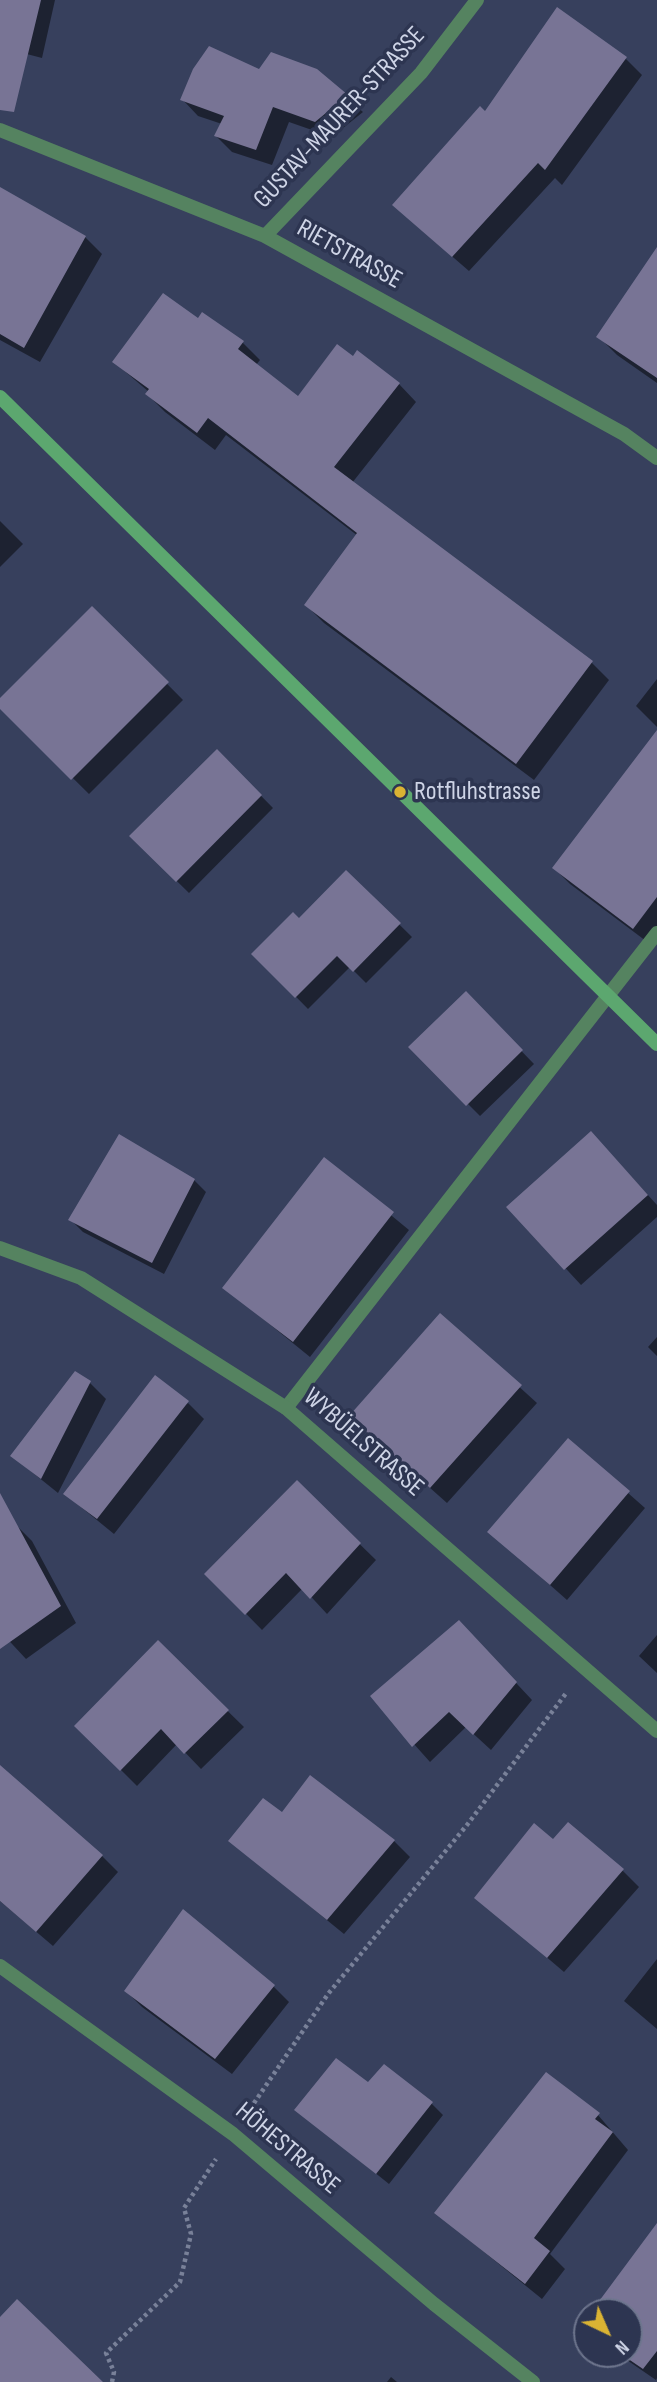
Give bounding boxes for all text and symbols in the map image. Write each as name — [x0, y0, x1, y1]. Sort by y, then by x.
street label: GUSTAV-MAURER-STRASSE — [248, 21, 432, 215]
street label: RIETSTRASSE — [291, 213, 407, 297]
place label: Rotfluhstrasse — [414, 776, 541, 808]
marker: Rotfluhstrasse — [392, 784, 408, 800]
street label: WYBÜELSTRASSE — [296, 1382, 430, 1504]
street label: HÖHESTRASSE — [228, 2096, 346, 2202]
north arrow — [573, 2298, 643, 2368]
text: N — [610, 2335, 633, 2359]

